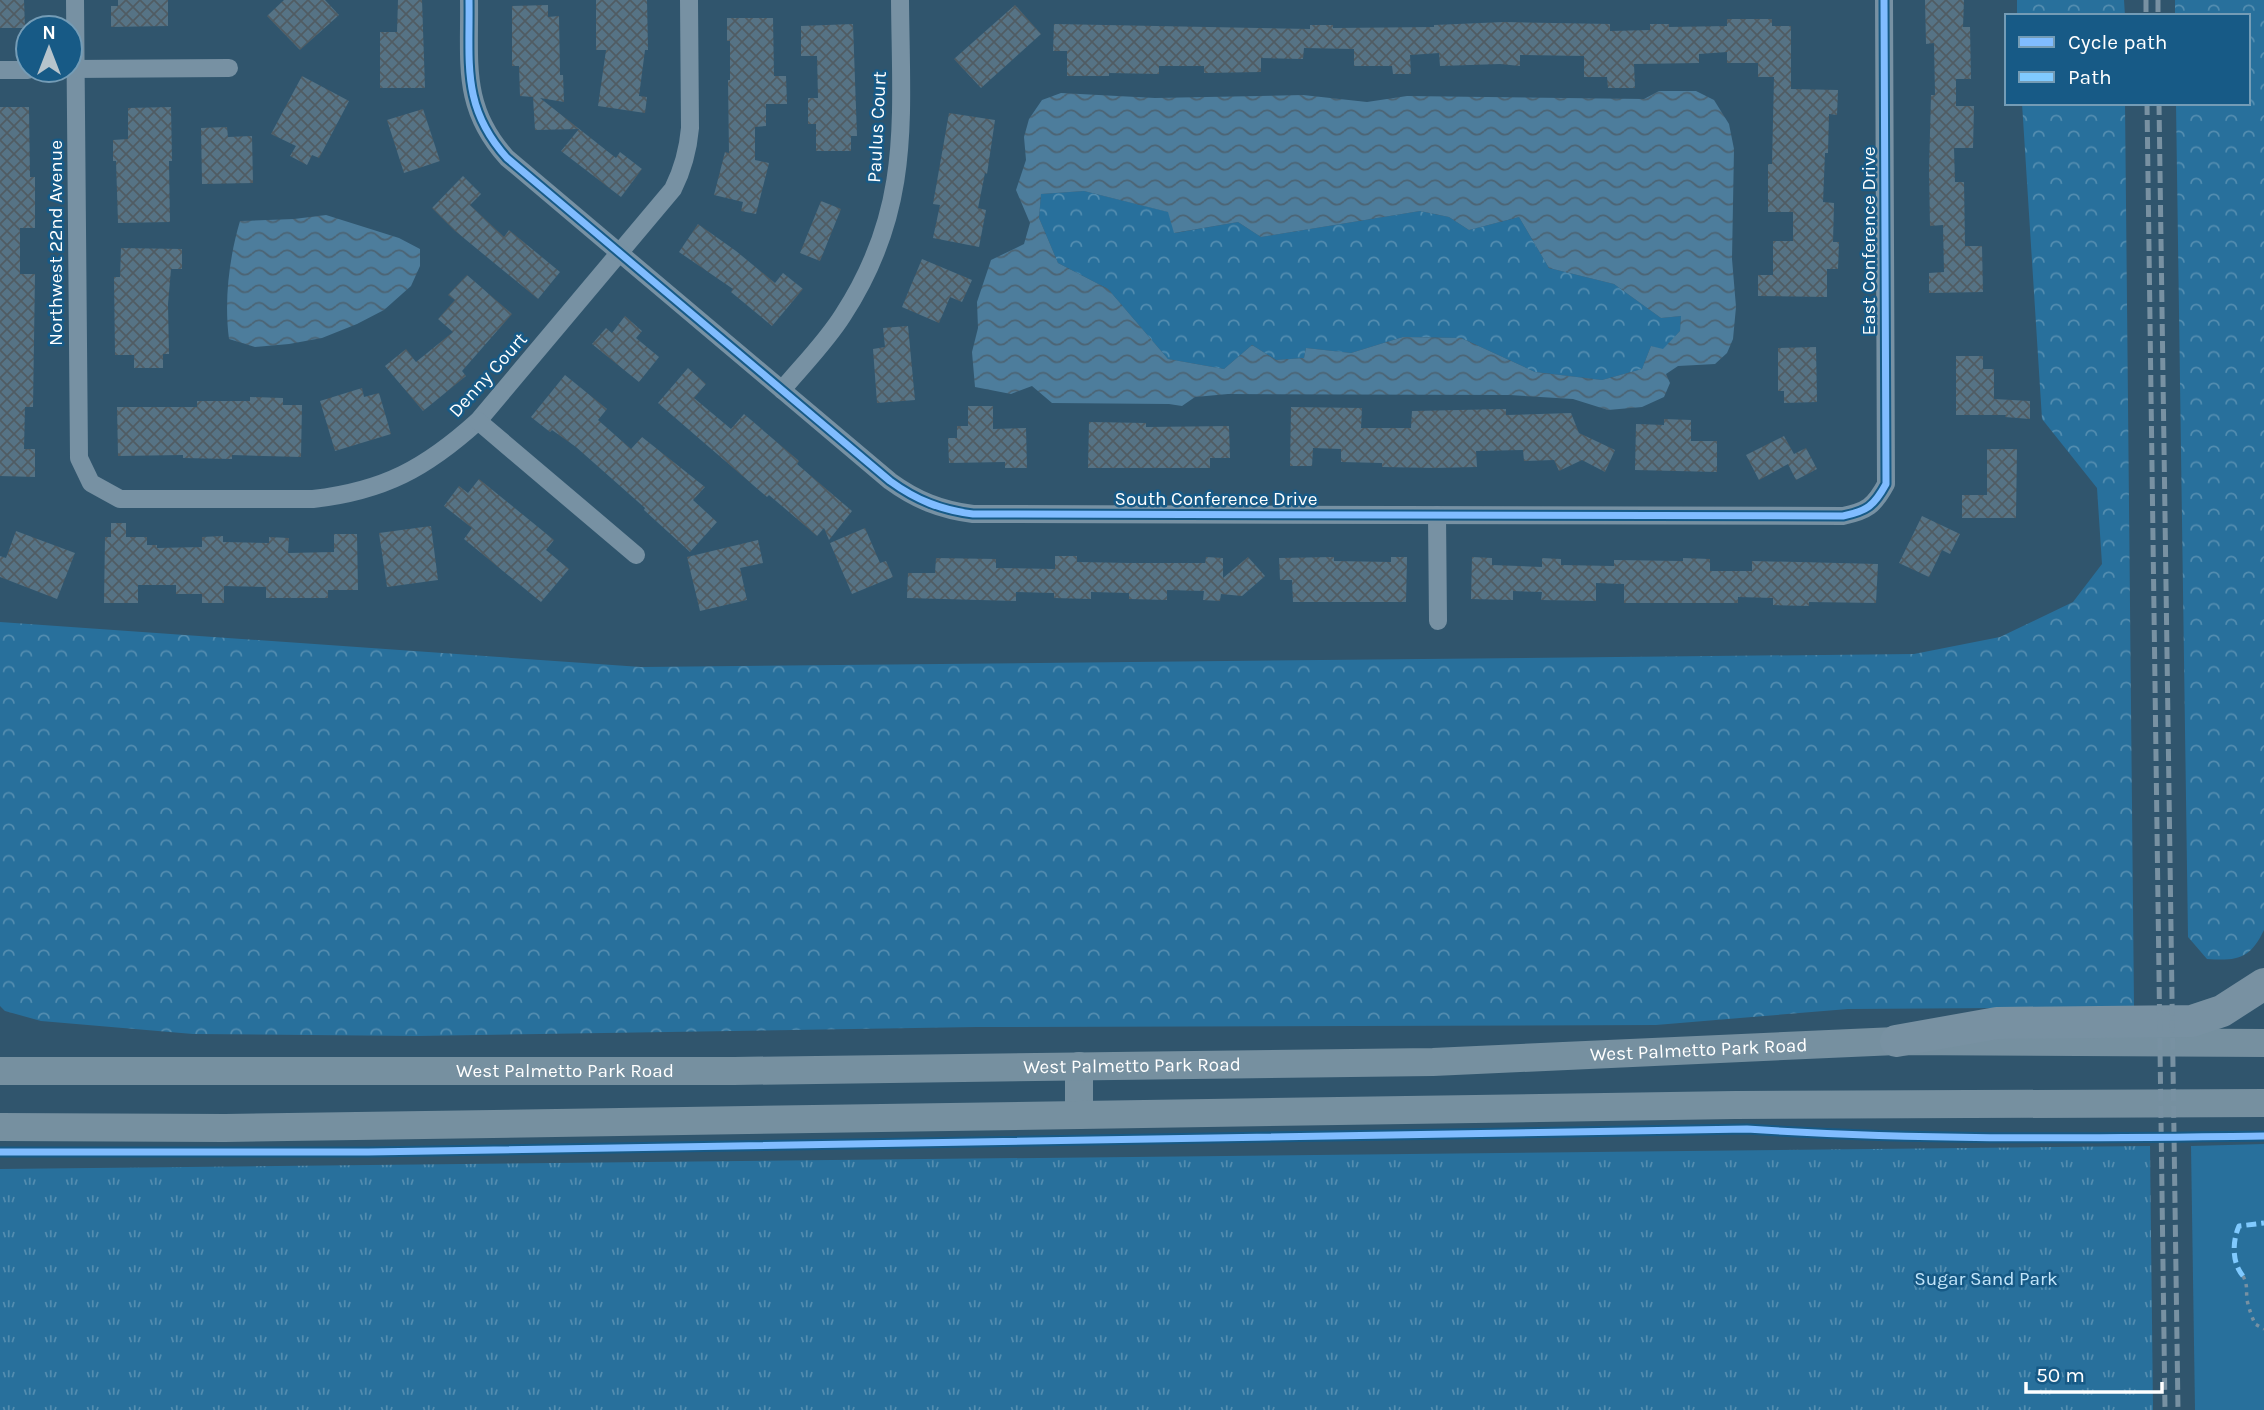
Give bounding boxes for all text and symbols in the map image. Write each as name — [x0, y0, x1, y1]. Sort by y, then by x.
north arrow — [14, 14, 84, 84]
legend — [2005, 14, 2250, 105]
text: N — [42, 22, 56, 44]
text: Cycle path — [2068, 30, 2168, 54]
text: Path — [2068, 65, 2112, 89]
street label: Paulus Court — [863, 71, 891, 183]
street label: Northwest 22nd Avenue — [45, 140, 67, 346]
street label: East Conference Drive — [1858, 146, 1880, 336]
street label: Denny Court — [444, 328, 532, 422]
street label: South Conference Drive — [1115, 488, 1317, 510]
street label: West Palmetto Park Road — [1589, 1034, 1808, 1066]
street label: West Palmetto Park Road — [1023, 1053, 1241, 1078]
street label: West Palmetto Park Road — [456, 1060, 674, 1082]
park label: Sugar Sand Park — [1914, 1268, 2058, 1290]
scale bar — [2026, 1350, 2162, 1394]
text: 50 m — [2036, 1363, 2085, 1387]

